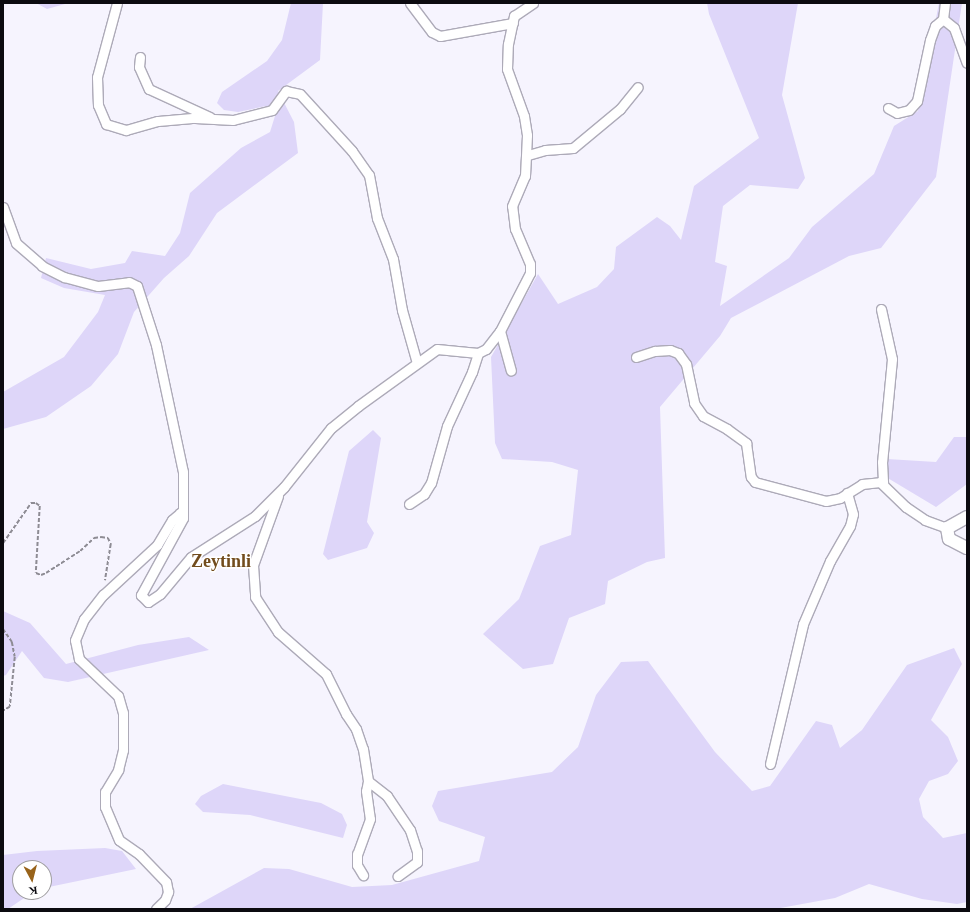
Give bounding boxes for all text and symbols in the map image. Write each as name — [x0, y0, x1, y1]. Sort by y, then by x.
district label: Zeytinli — [191, 550, 251, 572]
north arrow — [12, 860, 52, 900]
text: K — [28, 884, 38, 897]

